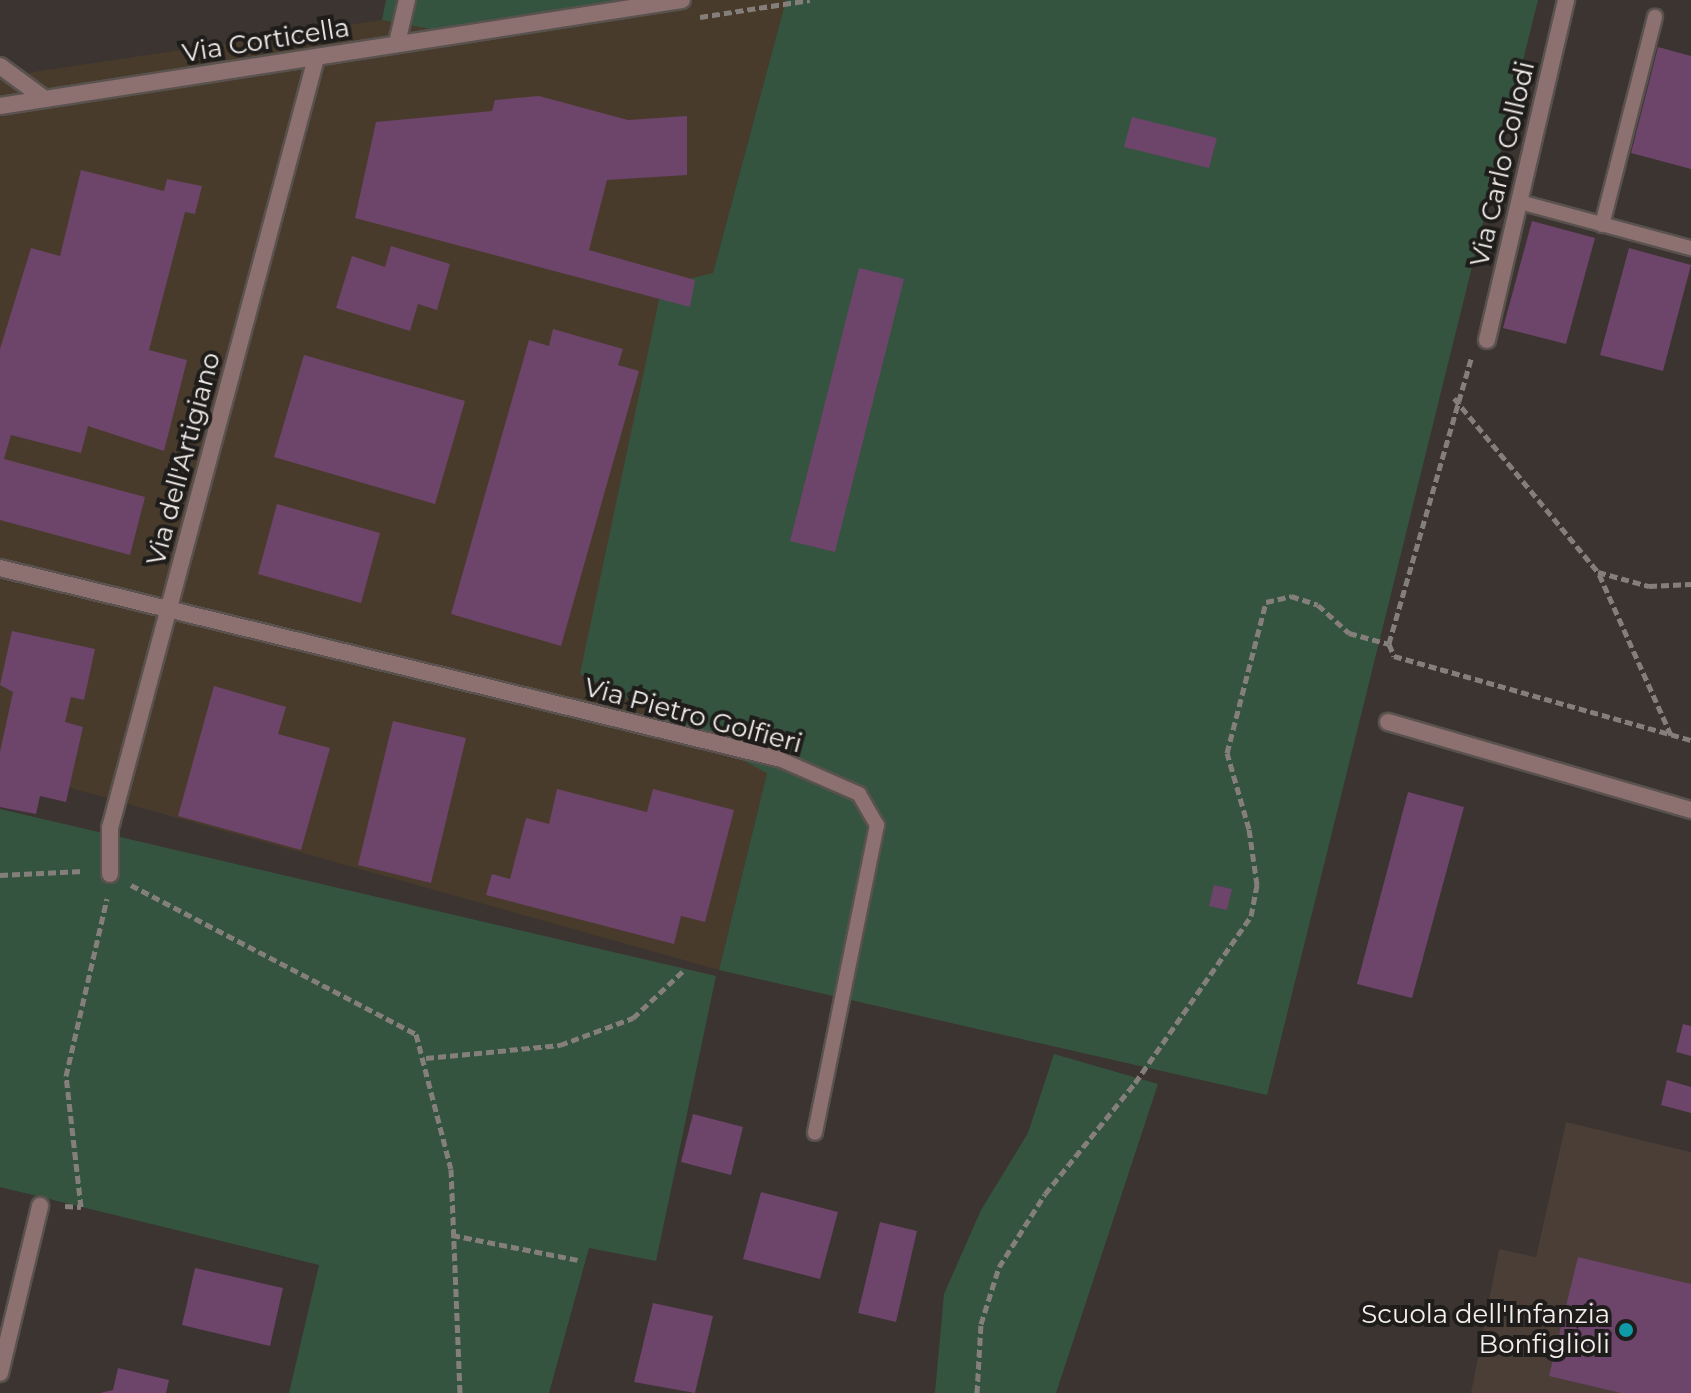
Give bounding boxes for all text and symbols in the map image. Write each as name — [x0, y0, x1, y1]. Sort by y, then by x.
street label: Via Corticella — [180, 12, 352, 70]
street label: Via Carlo Collodi — [1464, 58, 1542, 270]
street label: Via dell'Artigiano — [141, 349, 227, 569]
street label: Via Pietro Golfieri — [581, 672, 805, 760]
place label: Scuola dell'Infanzia Bonfiglioli — [1361, 1299, 1610, 1360]
marker: Scuola dell'Infanzia Bonfiglioli — [1617, 1321, 1635, 1339]

